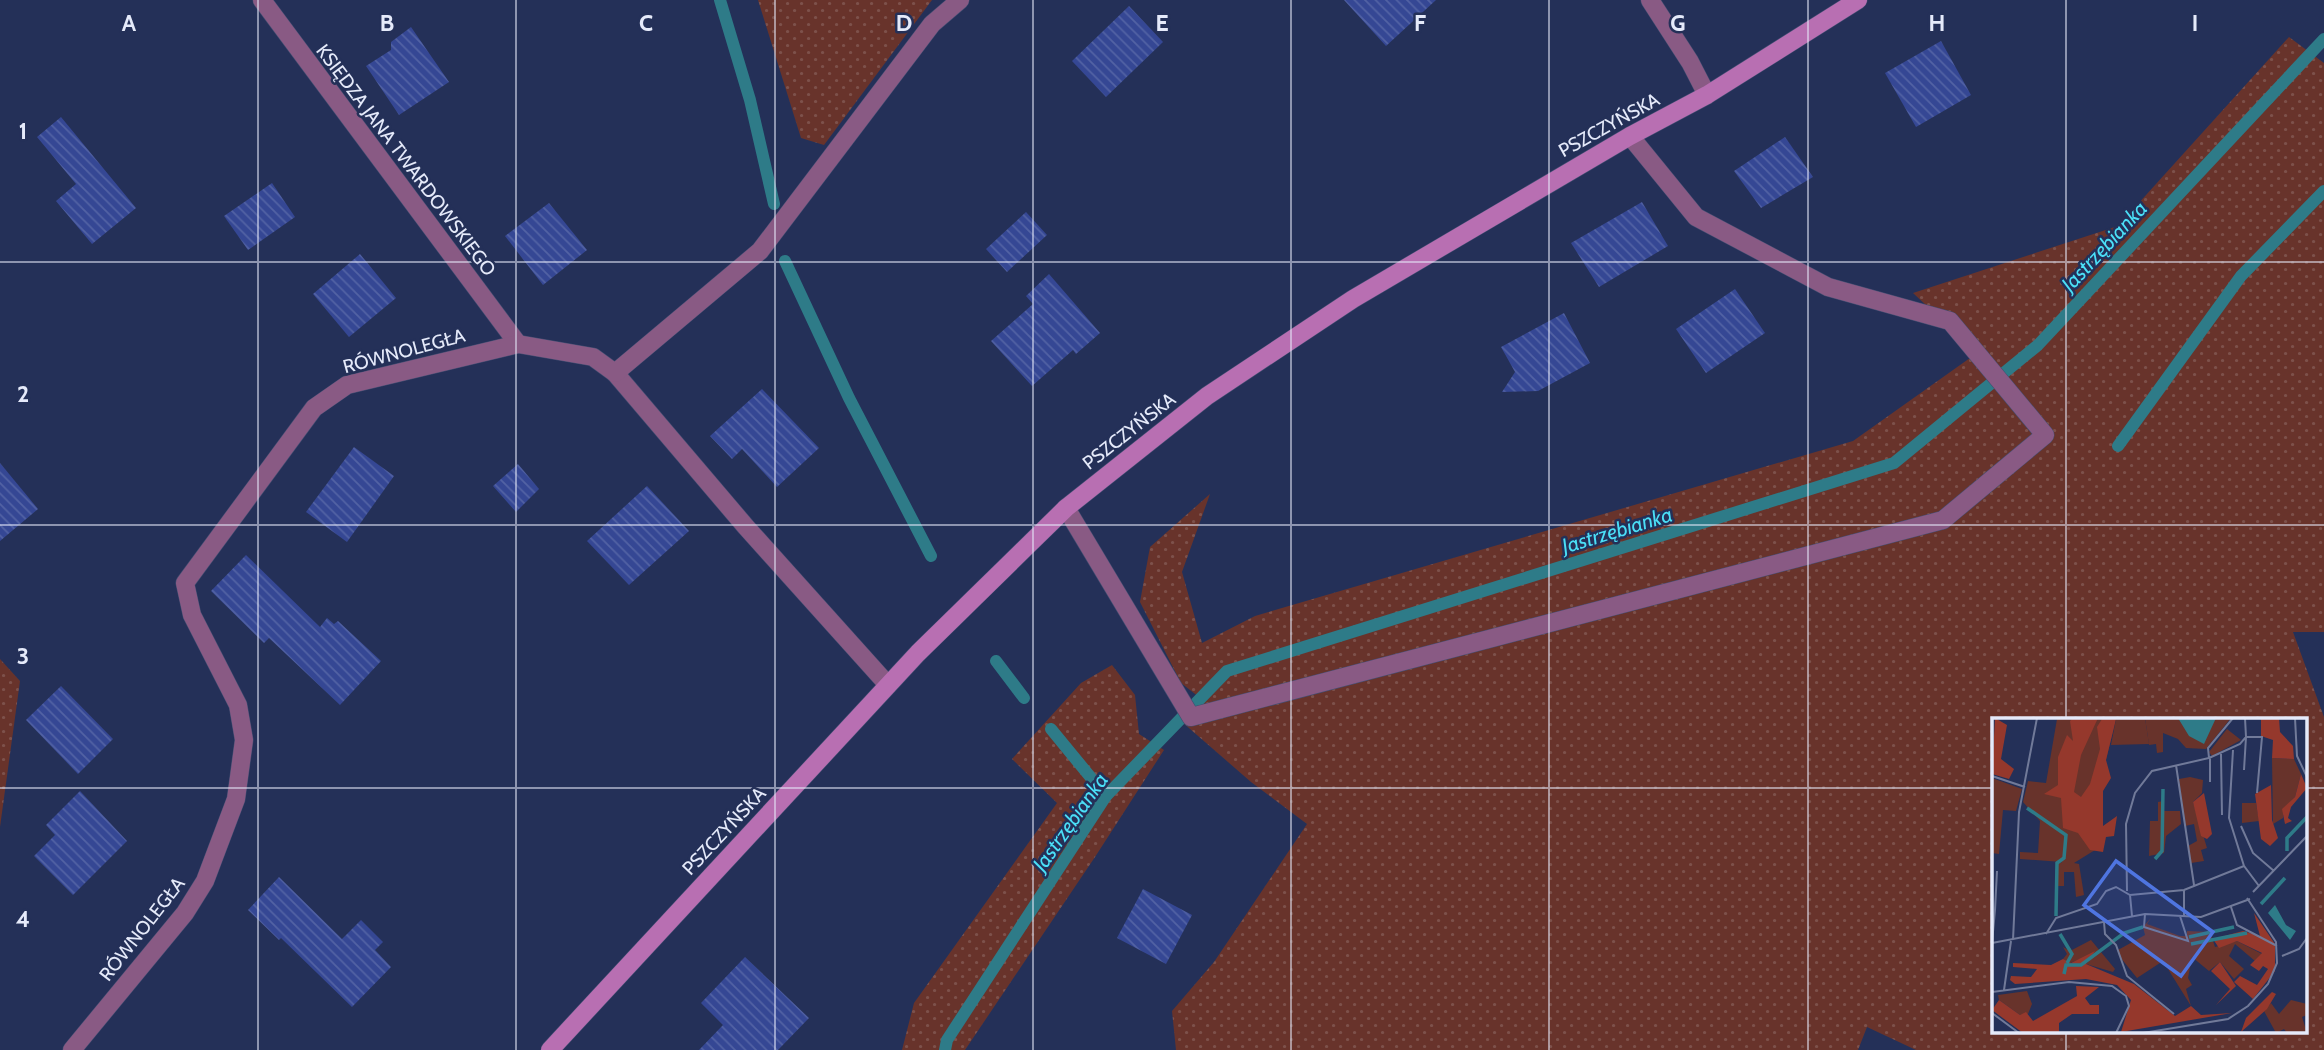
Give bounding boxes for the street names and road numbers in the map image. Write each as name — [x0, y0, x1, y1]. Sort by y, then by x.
street label: KSIĘDZA JANA TWARDOWSKIEGO — [311, 40, 501, 280]
street label: PSZCZYŃSKA — [1554, 87, 1664, 162]
street label: RÓWNOLEGŁA — [340, 323, 468, 378]
street label: PSZCZYŃSKA — [1077, 387, 1180, 475]
street label: PSZCZYŃSKA — [677, 781, 771, 880]
street label: RÓWNOLEGŁA — [93, 872, 190, 986]

